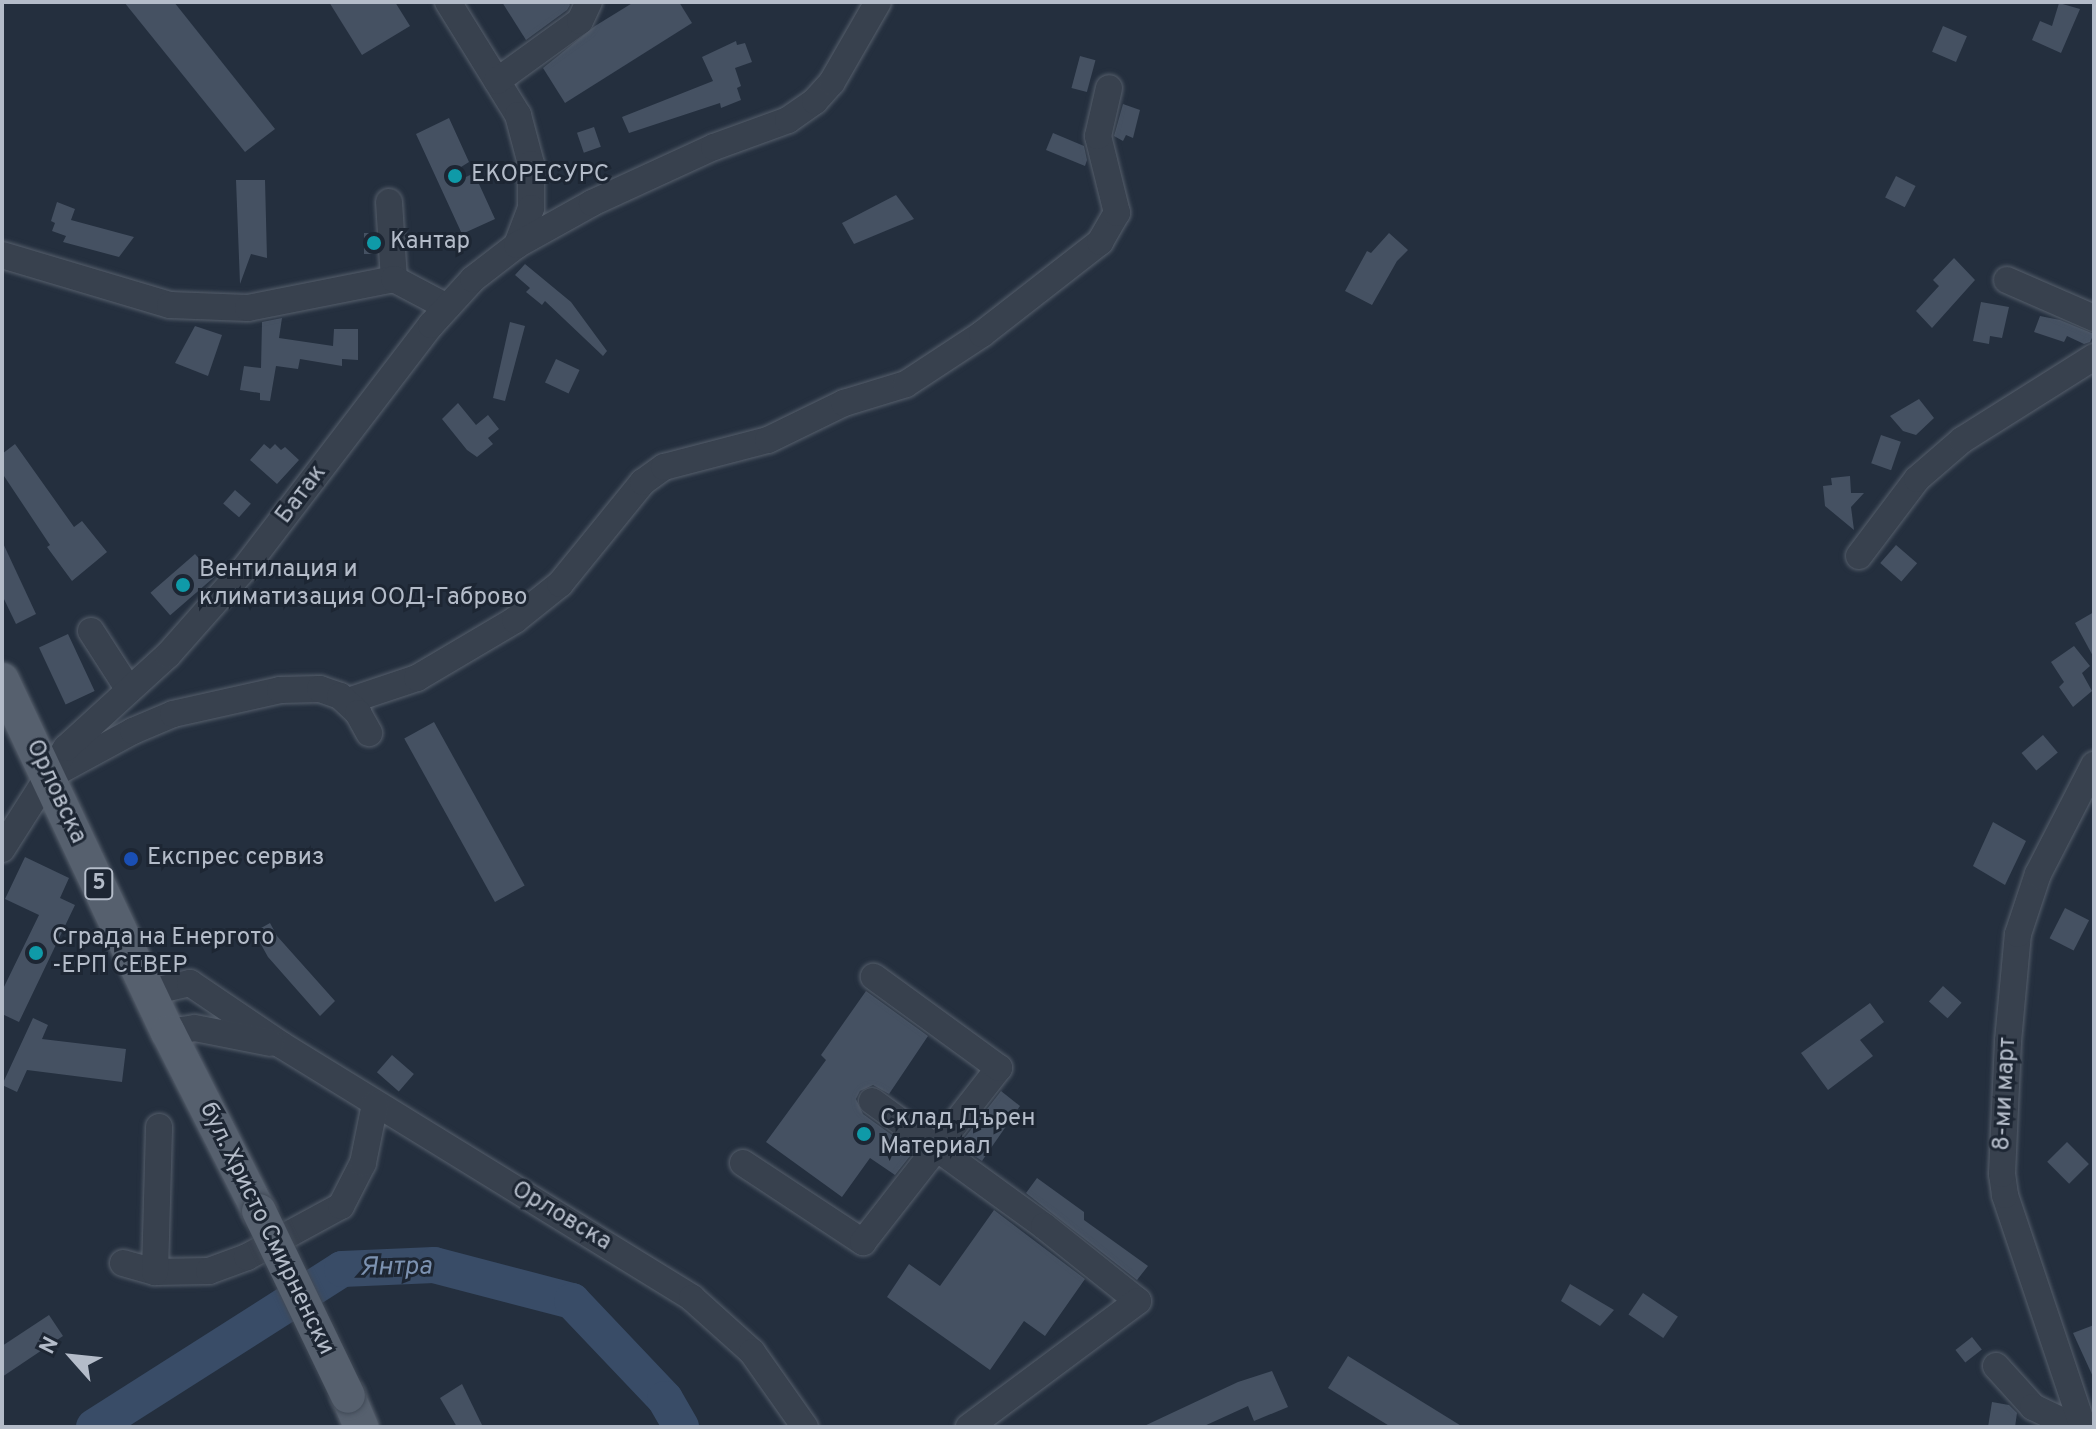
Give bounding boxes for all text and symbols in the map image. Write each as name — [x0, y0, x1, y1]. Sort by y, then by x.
place label: ЕКОРЕСУРС — [471, 162, 609, 190]
marker: ЕКОРЕСУРС — [446, 167, 464, 185]
place label: Кантар — [390, 229, 470, 257]
marker: Кантар — [365, 234, 383, 252]
street label: Батак — [271, 460, 333, 530]
place label: Вентилация и климатизация ООД-Габрово — [199, 557, 527, 613]
marker: Вентилация и климатизация ООД-Габрово — [174, 576, 192, 594]
street label: Орловска — [18, 735, 92, 849]
place label: Експрес сервиз — [147, 845, 325, 873]
marker: Експрес сервиз — [122, 850, 140, 868]
road number: 5 — [83, 866, 115, 902]
place label: Сграда на Енергото -ЕРП СЕВЕР — [52, 925, 275, 981]
marker: Сграда на Енергото -ЕРП СЕВЕР — [27, 944, 45, 962]
street label: 8-ми март — [1989, 1036, 2023, 1152]
street label: бул. Христо Смирненски — [192, 1098, 340, 1360]
place label: Склад Дърен Материал — [880, 1106, 1035, 1162]
marker: Склад Дърен Материал — [855, 1125, 873, 1143]
street label: Орловска — [506, 1176, 616, 1258]
water label: Янтра — [360, 1252, 432, 1284]
north arrow — [32, 1317, 112, 1397]
text: N — [35, 1333, 66, 1359]

